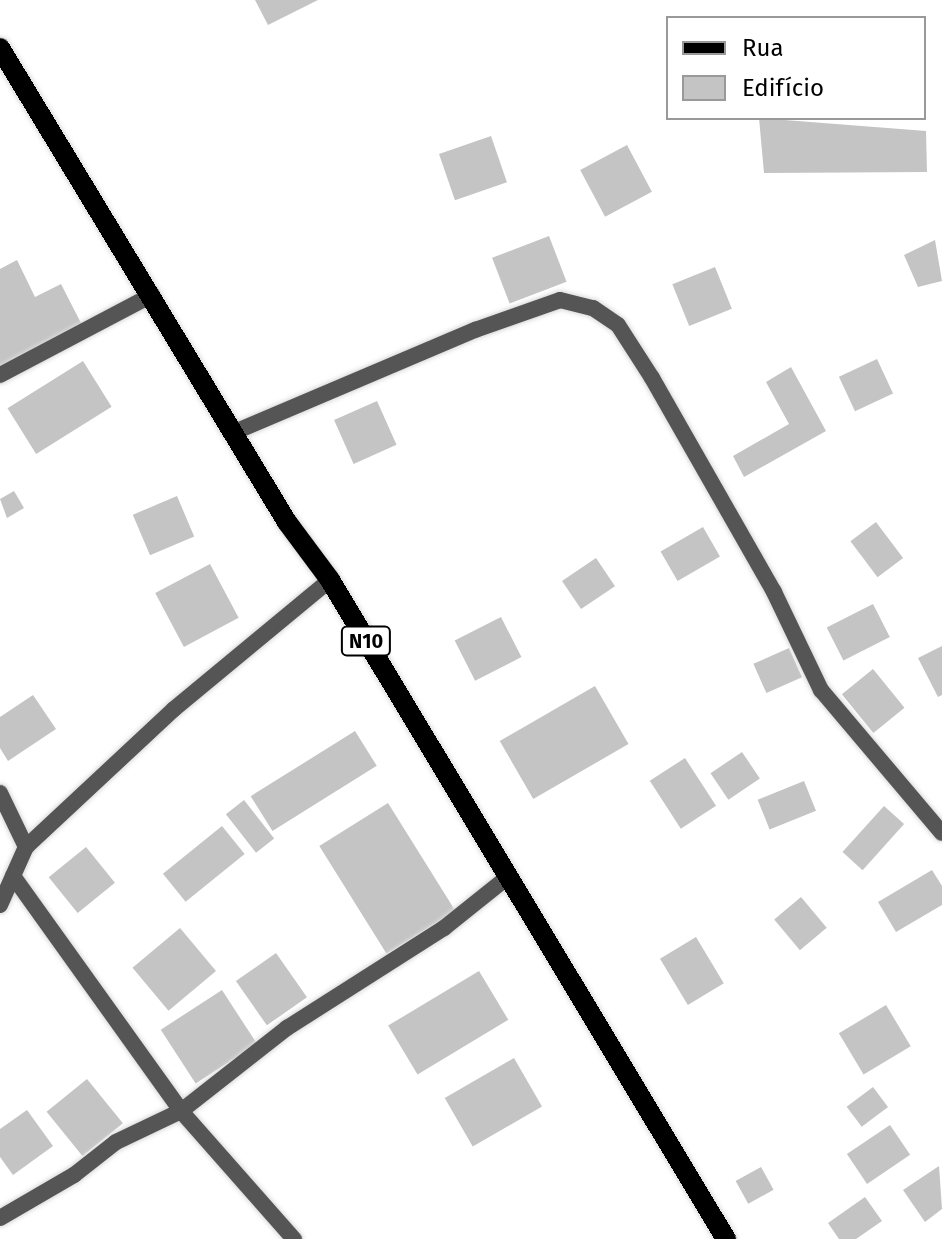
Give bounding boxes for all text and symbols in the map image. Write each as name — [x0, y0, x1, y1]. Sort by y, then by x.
legend — [666, 16, 926, 120]
text: Rua — [742, 34, 784, 62]
text: Edifício — [742, 74, 824, 102]
road number: N10 — [340, 625, 392, 657]

